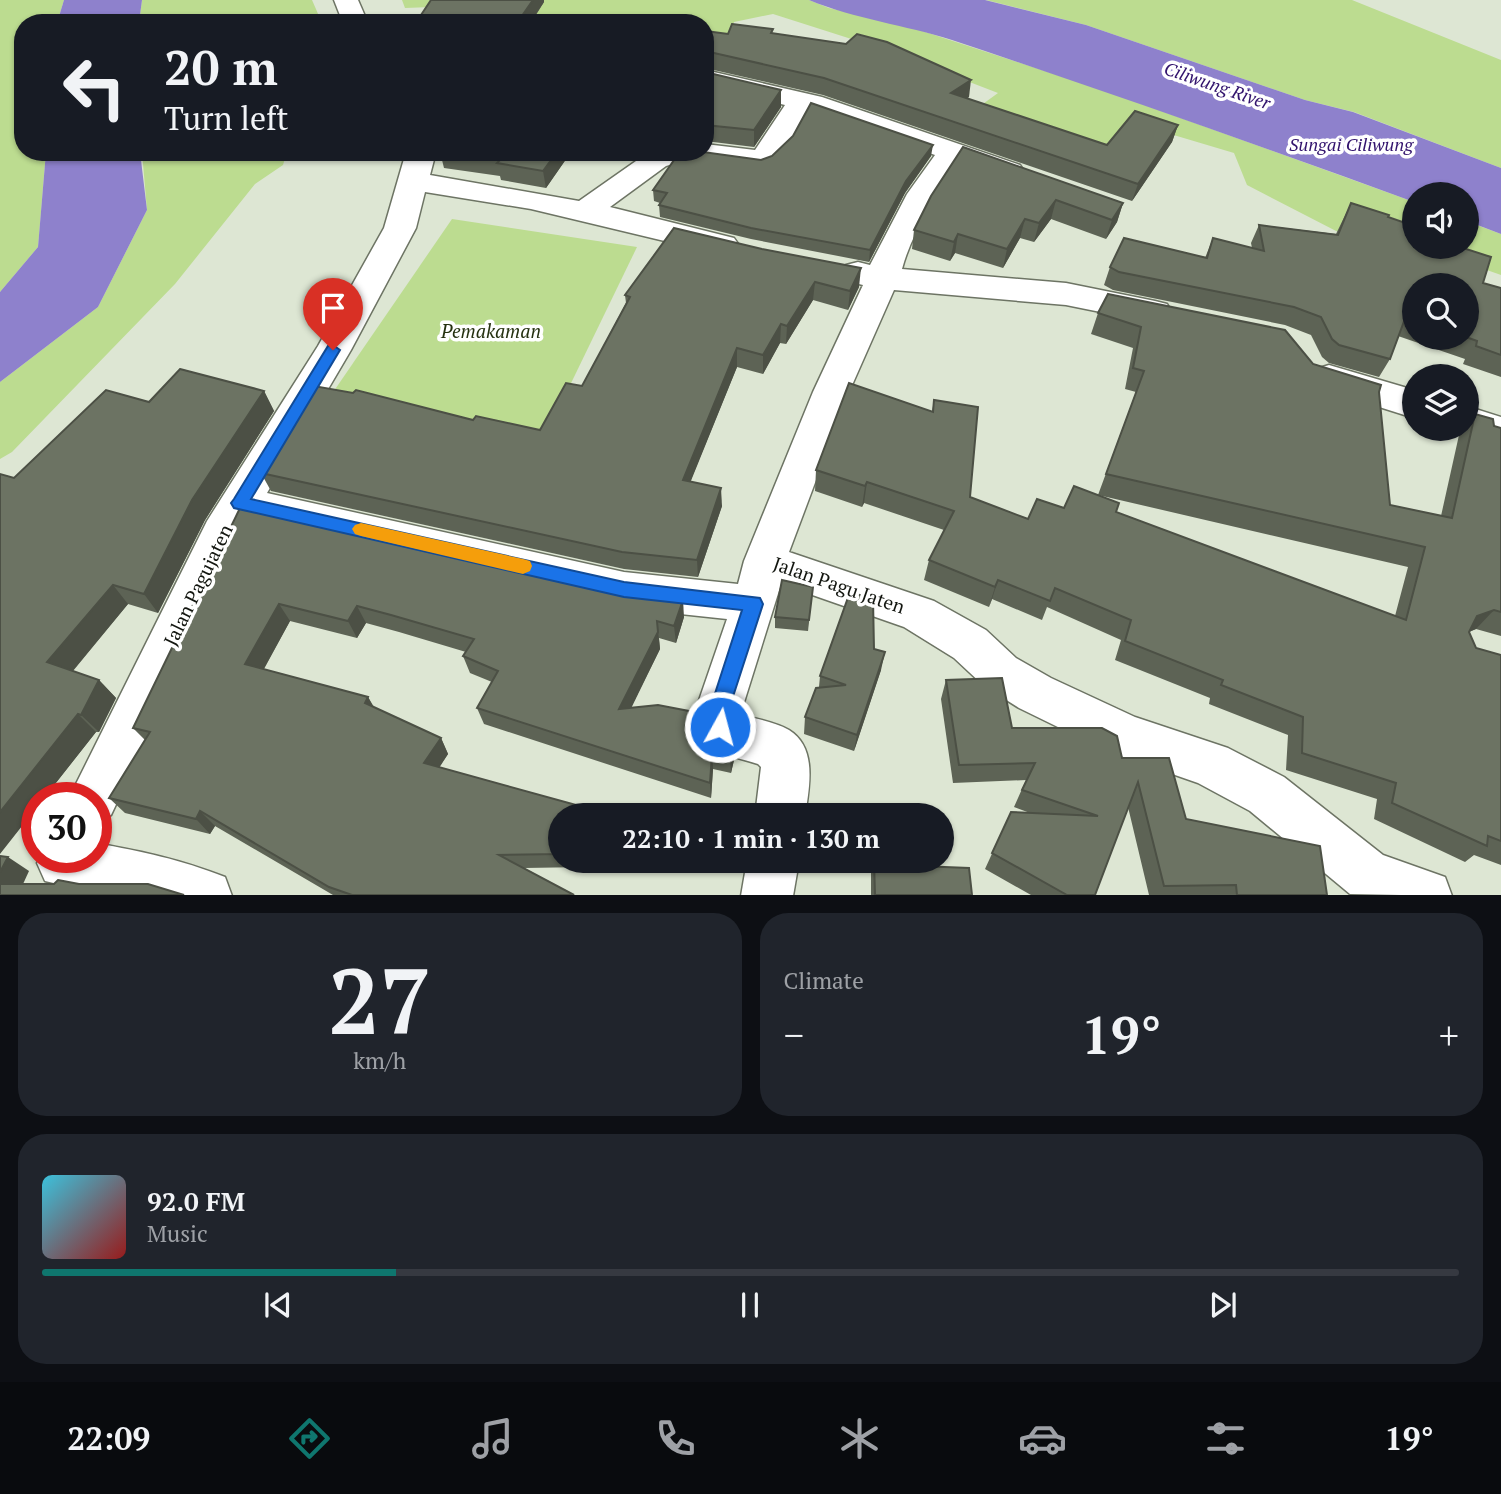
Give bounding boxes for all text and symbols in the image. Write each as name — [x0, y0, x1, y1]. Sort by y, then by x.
text: 20 m — [164, 34, 278, 99]
icon: left — [49, 42, 140, 133]
water label: Ciliwung River — [1161, 56, 1275, 115]
text: Turn left — [164, 97, 288, 139]
water label: Sungai Ciliwung — [1289, 132, 1414, 156]
map controls — [1402, 182, 1479, 441]
button: sound — [1402, 182, 1479, 259]
button: search — [1402, 273, 1479, 350]
pin — [303, 278, 363, 350]
icon: arrive — [314, 289, 352, 327]
park label: Pemakaman — [440, 318, 541, 343]
button: layers — [1402, 364, 1479, 441]
street label: Jalan Pagujaten — [157, 520, 238, 650]
street label: Jalan Pagu Jaten — [770, 550, 908, 619]
position arrow — [683, 690, 757, 764]
speed limit sign: 30 — [21, 782, 112, 873]
text: 22:10 · 1 min · 130 m — [622, 821, 880, 855]
text: 27 — [328, 939, 431, 1060]
text: Climate — [784, 965, 864, 996]
text: 19° — [1081, 1000, 1161, 1069]
text: − — [784, 1010, 804, 1060]
text: + — [1439, 1010, 1459, 1060]
text: km/h — [353, 1045, 406, 1076]
text: 92.0 FM — [147, 1184, 245, 1218]
text: Music — [147, 1218, 208, 1249]
icon: previous — [259, 1286, 297, 1324]
icon: pause — [731, 1286, 769, 1324]
icon: next — [1204, 1286, 1242, 1324]
icon: directions — [285, 1414, 334, 1463]
icon: music — [468, 1414, 517, 1463]
icon: phone — [651, 1414, 700, 1463]
icon: climate — [835, 1414, 884, 1463]
icon: car — [1018, 1414, 1067, 1463]
icon: filters — [1201, 1414, 1250, 1463]
text: 22:09 — [67, 1417, 150, 1459]
text: 19° — [1384, 1417, 1434, 1459]

